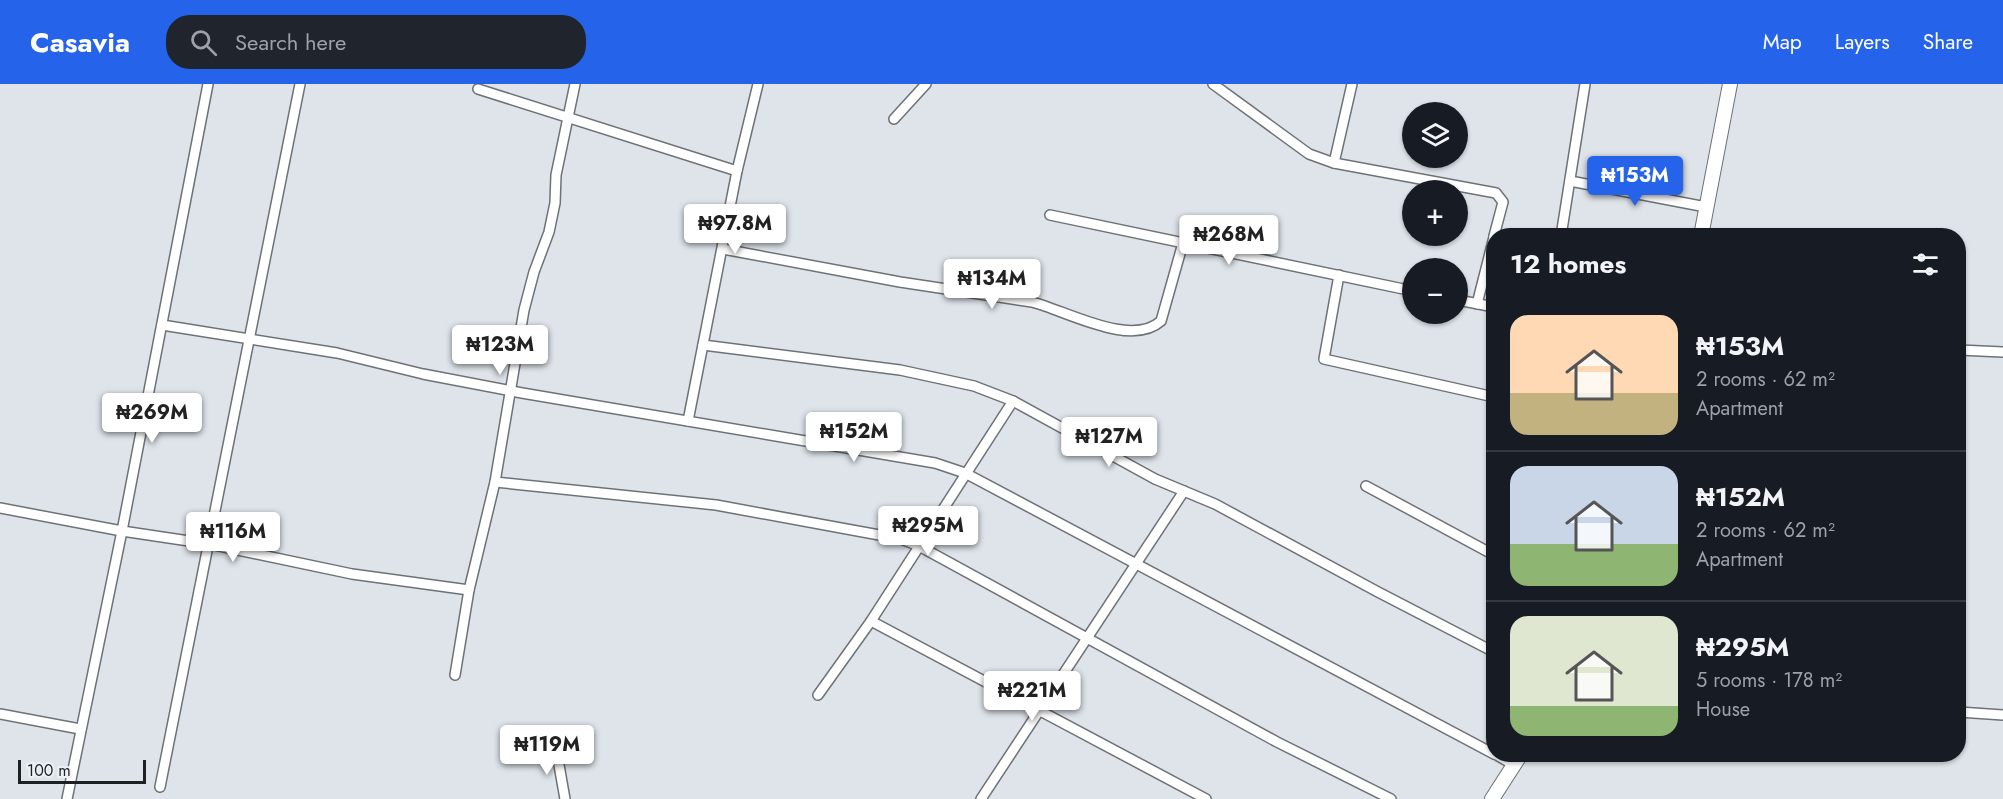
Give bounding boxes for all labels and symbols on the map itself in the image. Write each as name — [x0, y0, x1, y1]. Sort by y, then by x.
pin: ₦153M — [1593, 156, 1677, 207]
pin: ₦97.8M — [686, 204, 784, 255]
pin: ₦268M — [1187, 215, 1271, 266]
pin: ₦134M — [950, 259, 1034, 310]
pin: ₦123M — [458, 325, 542, 376]
pin: ₦269M — [110, 393, 194, 444]
pin: ₦152M — [812, 412, 896, 463]
pin: ₦127M — [1067, 417, 1151, 468]
pin: ₦295M — [886, 506, 970, 557]
pin: ₦116M — [191, 512, 275, 563]
pin: ₦221M — [990, 671, 1074, 722]
pin: ₦119M — [505, 725, 589, 776]
scale bar — [18, 757, 146, 784]

